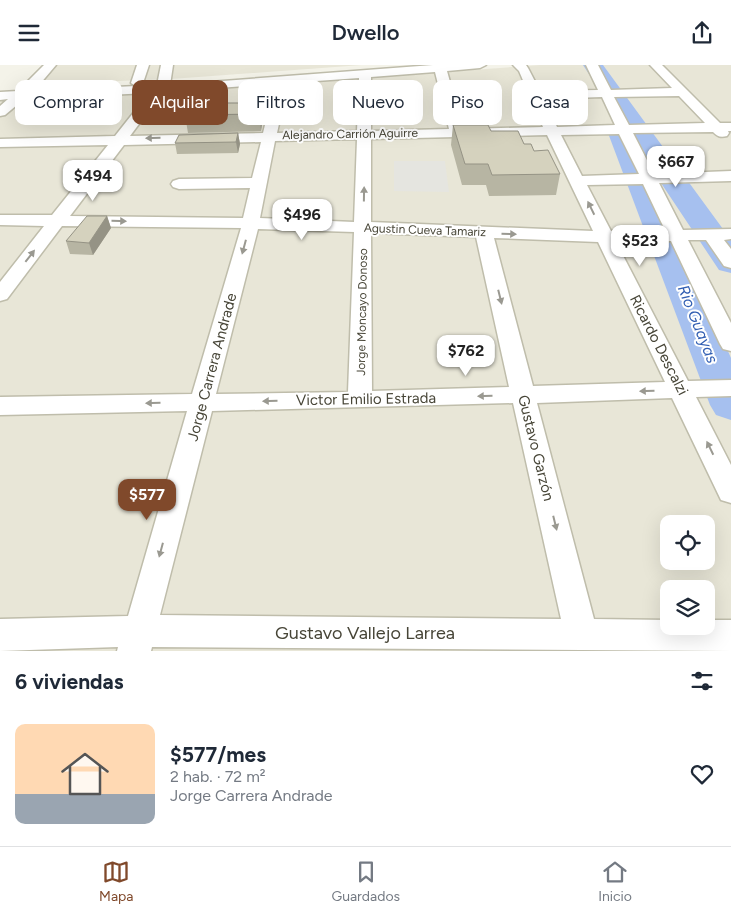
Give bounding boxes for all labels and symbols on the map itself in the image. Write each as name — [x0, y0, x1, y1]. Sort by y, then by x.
street label: Alejandro Carrión Aguirre — [282, 126, 418, 142]
one-way arrow — [145, 135, 161, 143]
pin: $667 — [646, 145, 706, 188]
pin: $494 — [63, 159, 123, 202]
one-way arrow — [360, 186, 368, 202]
pin: $496 — [272, 199, 332, 241]
one-way arrow — [587, 201, 595, 215]
one-way arrow — [111, 217, 127, 225]
street label: Agustin Cueva Tamariz — [364, 221, 486, 239]
pin: $523 — [610, 225, 670, 267]
one-way arrow — [501, 230, 517, 238]
one-way arrow — [240, 240, 248, 255]
street label: Jorge Moncayo Donoso — [354, 248, 370, 376]
one-way arrow — [25, 250, 36, 263]
water label: Rio Guayas — [674, 282, 722, 366]
one-way arrow — [496, 290, 504, 305]
street label: Jorge Carrera Andrade — [184, 291, 240, 443]
street label: Ricardo Descalzi — [626, 292, 692, 398]
pin: $762 — [436, 335, 496, 377]
one-way arrow — [639, 387, 655, 395]
street label: Victor Emilio Estrada — [296, 389, 436, 409]
one-way arrow — [477, 393, 493, 401]
street label: Gustavo Garzón — [514, 393, 558, 503]
one-way arrow — [262, 397, 278, 405]
one-way arrow — [145, 399, 161, 407]
one-way arrow — [706, 441, 714, 455]
pin: $577 — [117, 479, 177, 521]
one-way arrow — [551, 516, 559, 531]
one-way arrow — [157, 543, 165, 558]
street label: Gustavo Vallejo Larrea — [275, 622, 455, 644]

